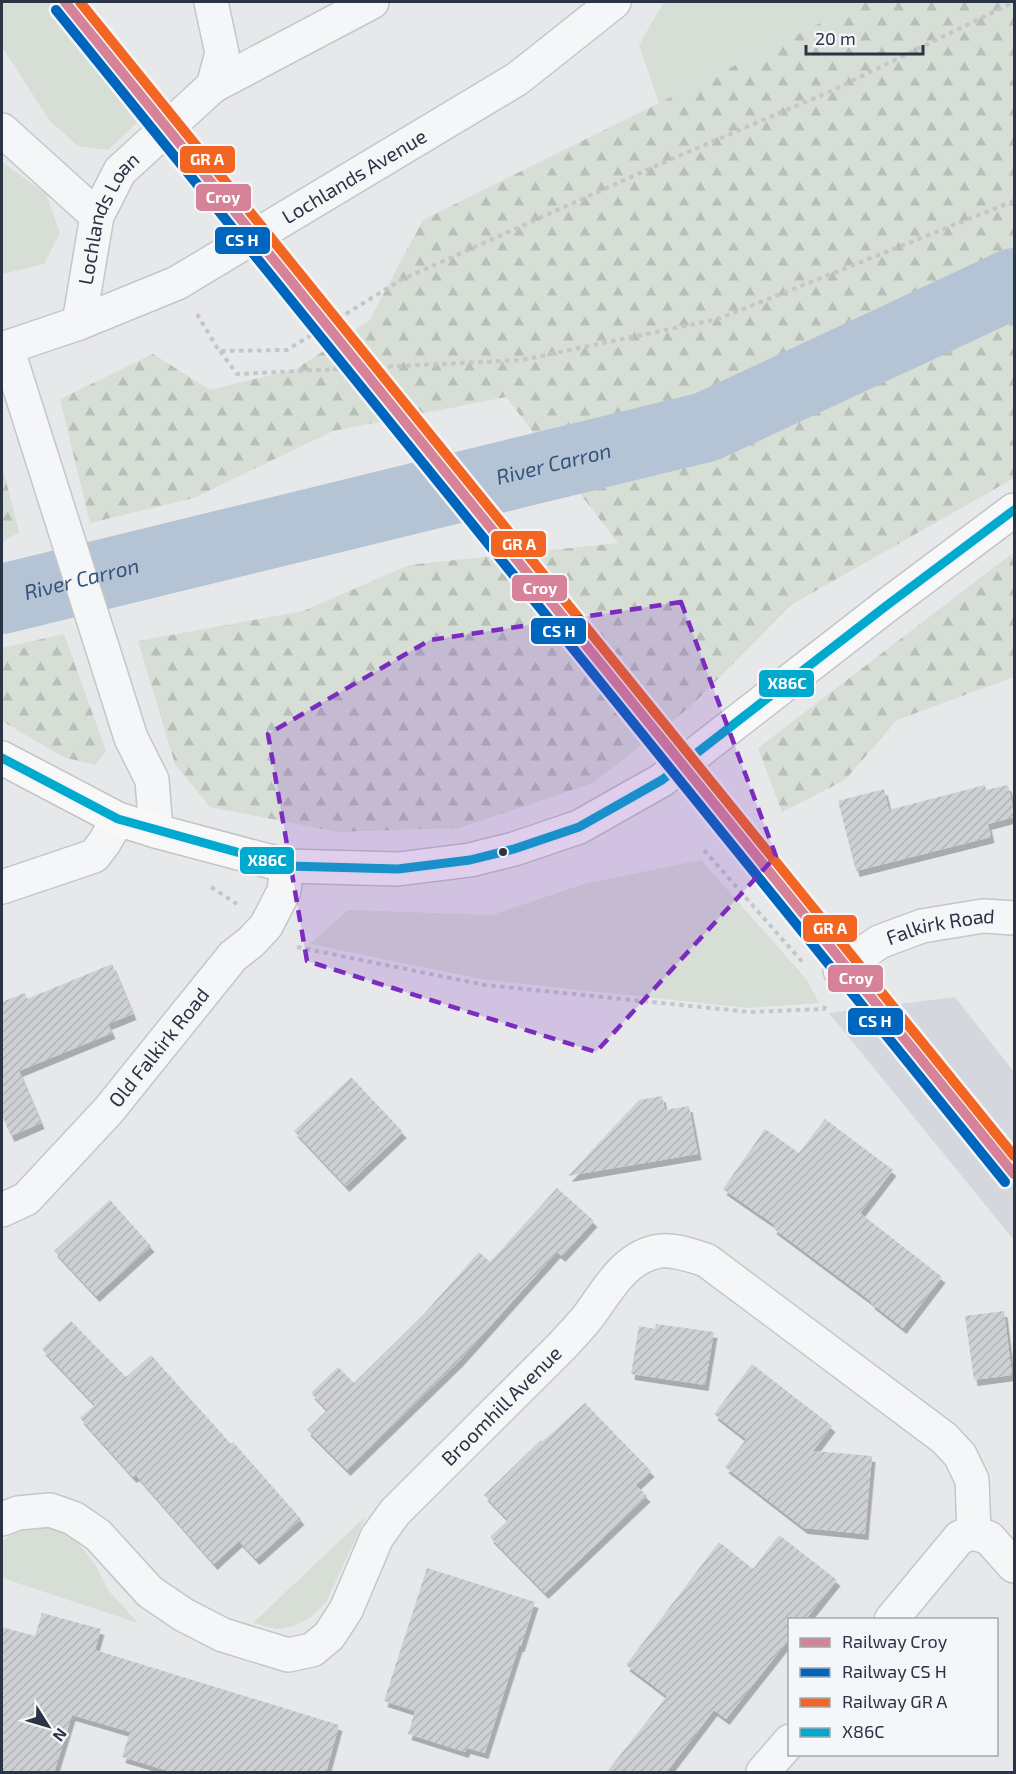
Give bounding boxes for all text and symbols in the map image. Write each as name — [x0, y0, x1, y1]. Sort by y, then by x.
scale bar — [806, 18, 923, 56]
text: 20 m — [815, 27, 856, 49]
street label: Lochlands Avenue — [277, 123, 430, 228]
line badge: GR A — [179, 145, 236, 174]
street label: Lochlands Loan — [73, 147, 144, 286]
text: GR A — [190, 149, 225, 168]
line badge: Croy — [195, 183, 252, 212]
text: Croy — [206, 187, 240, 207]
line badge: CS H — [214, 226, 271, 255]
text: CS H — [225, 230, 259, 249]
water label: River Carron — [493, 437, 614, 489]
line badge: GR A — [490, 530, 547, 558]
text: GR A — [502, 534, 537, 553]
water label: River Carron — [21, 552, 141, 604]
line badge: Croy — [511, 574, 568, 602]
text: Croy — [523, 578, 557, 598]
line badge: CS H — [530, 617, 587, 645]
text: CS H — [542, 621, 576, 640]
line badge: X86C — [758, 669, 815, 698]
text: X86C — [767, 673, 807, 692]
line badge: X86C — [239, 846, 295, 875]
unlabelled marker — [497, 846, 509, 858]
text: X86C — [247, 850, 287, 869]
street label: Falkirk Road — [882, 903, 996, 949]
line badge: GR A — [802, 914, 858, 943]
text: GR A — [813, 918, 848, 937]
line badge: Croy — [827, 964, 884, 993]
text: Croy — [839, 968, 873, 988]
street label: Old Falkirk Road — [103, 983, 214, 1112]
line badge: CS H — [847, 1007, 904, 1036]
text: CS H — [858, 1011, 892, 1030]
street label: Broomhill Avenue — [436, 1341, 566, 1470]
legend — [788, 1618, 998, 1756]
text: Railway Croy — [842, 1630, 948, 1652]
text: Railway CS H — [842, 1660, 947, 1682]
text: Railway GR A — [842, 1690, 948, 1712]
north arrow — [18, 1696, 78, 1756]
text: X86C — [842, 1720, 884, 1742]
text: N — [49, 1725, 71, 1746]

